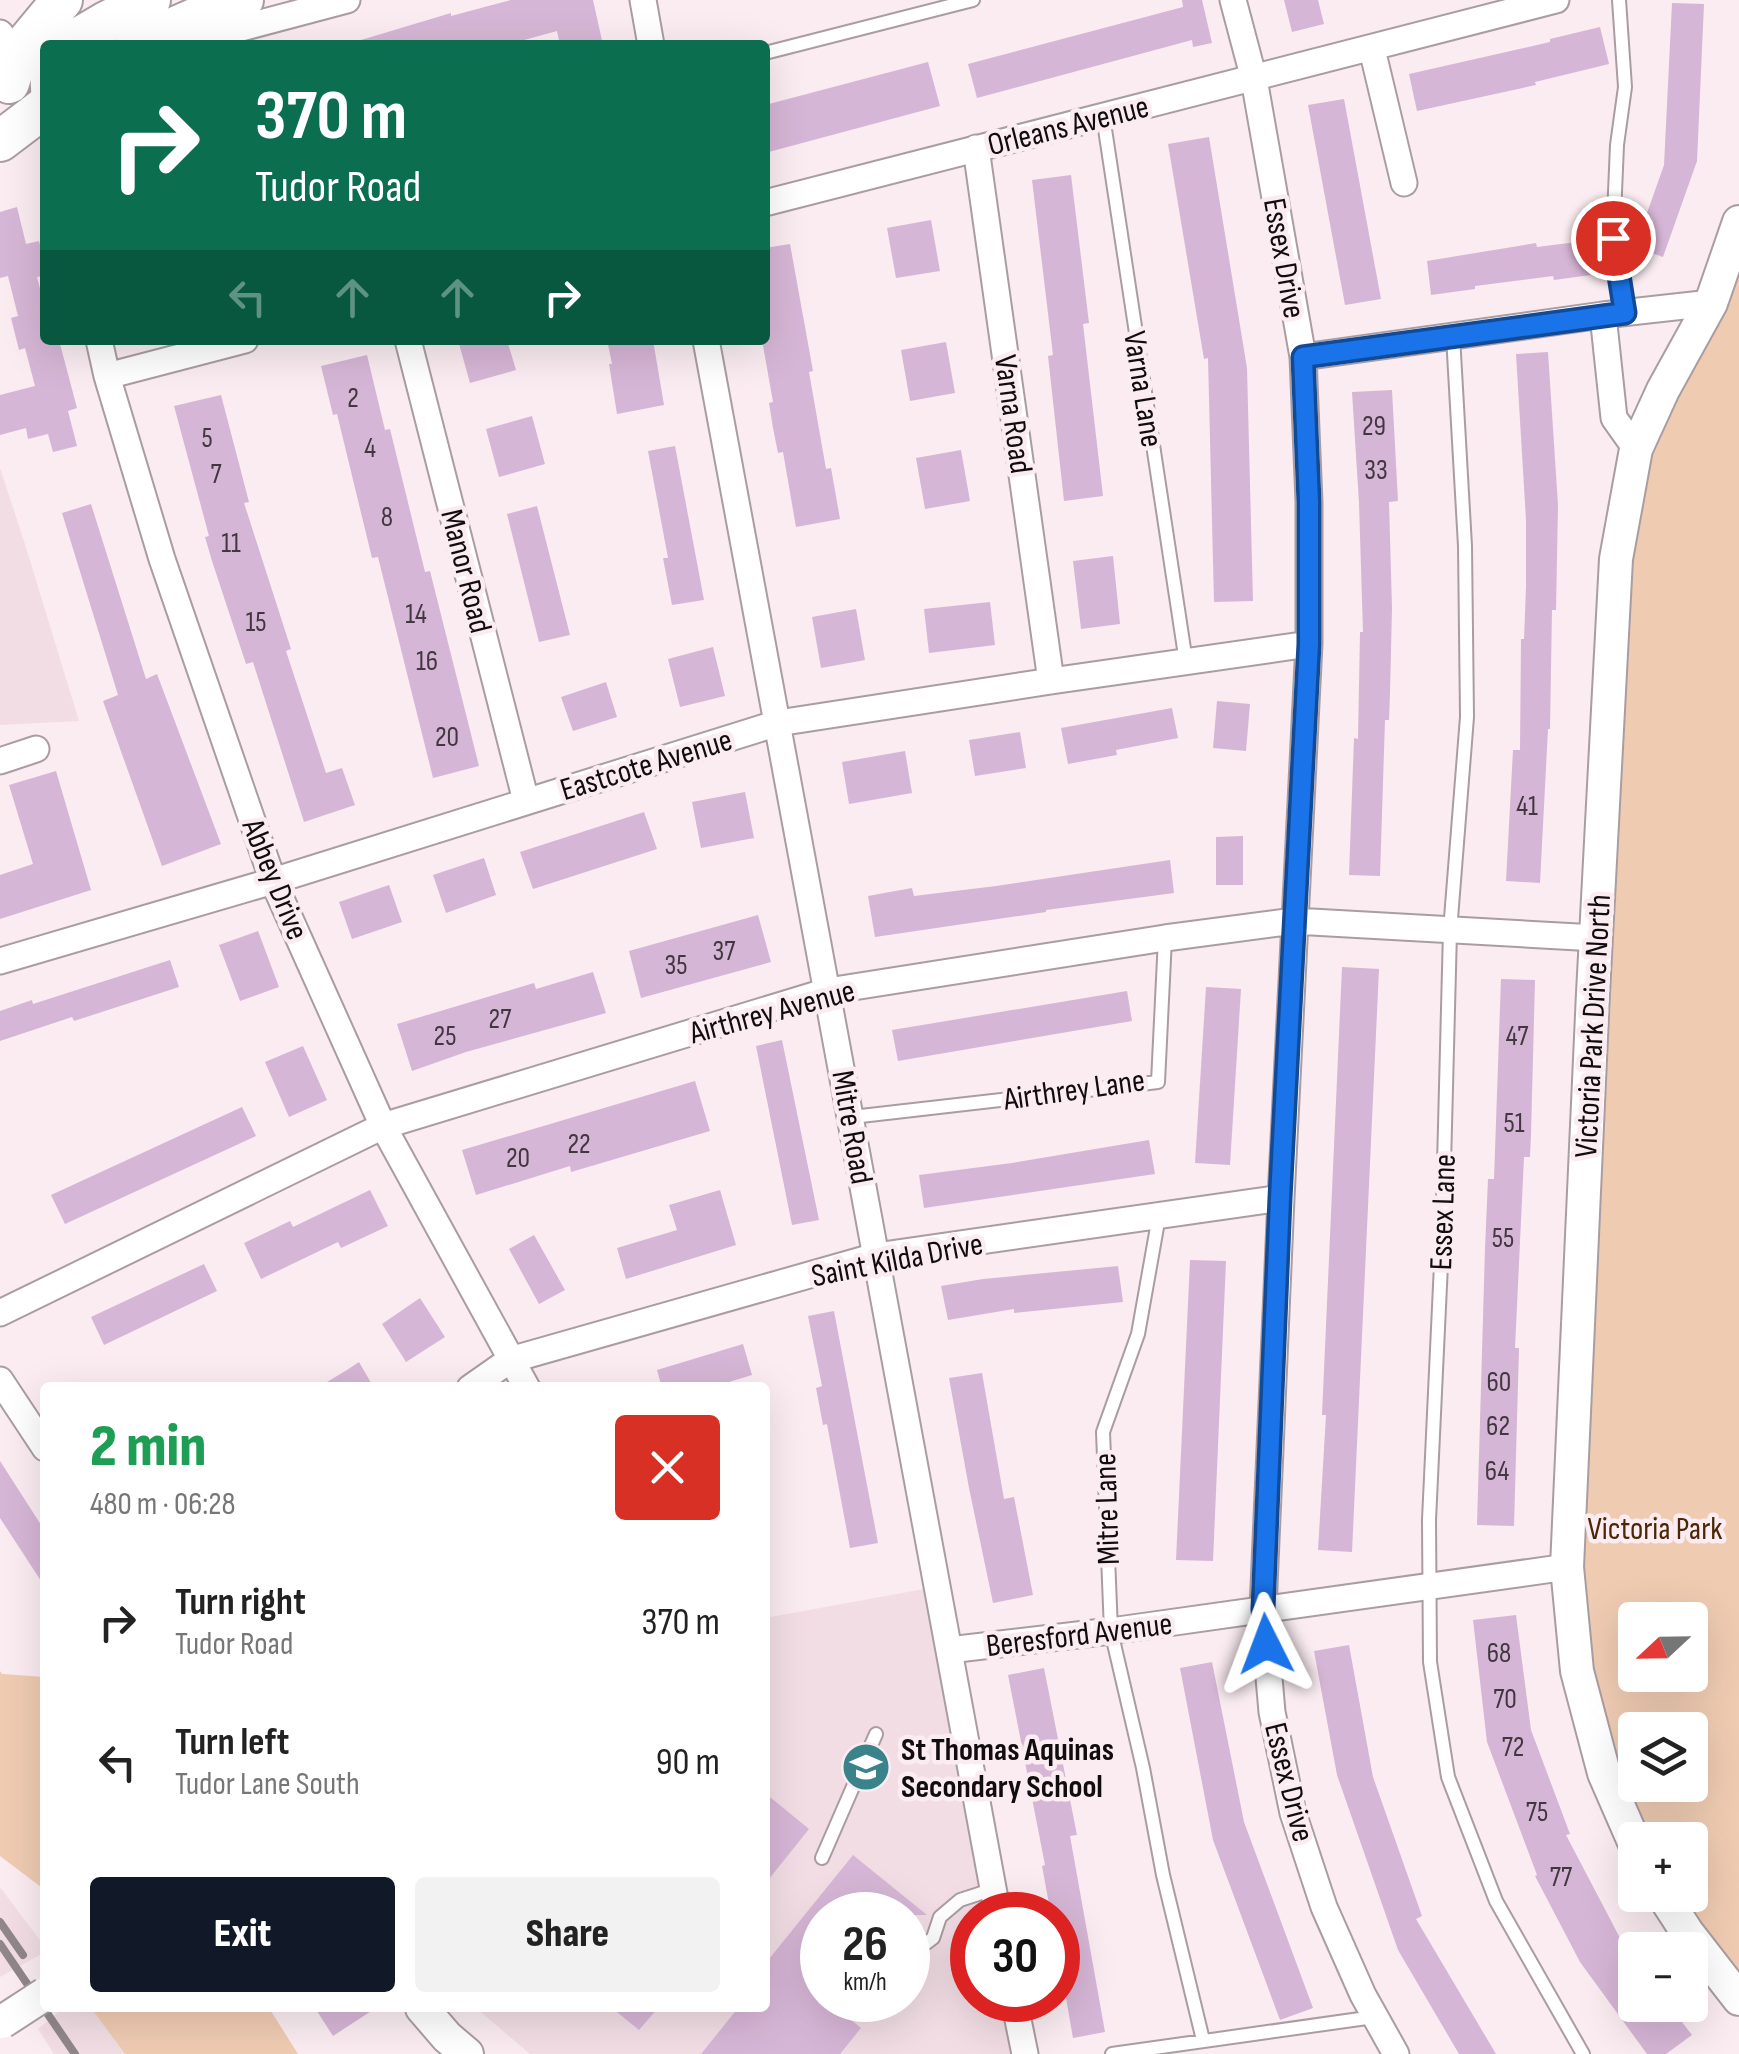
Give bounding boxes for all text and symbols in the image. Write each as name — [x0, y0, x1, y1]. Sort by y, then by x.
text: 370 m — [255, 75, 407, 159]
icon: right — [90, 80, 220, 210]
street label: Orleans Avenue — [984, 88, 1153, 165]
text: Tudor Road — [255, 160, 421, 215]
street label: Essex Drive — [1254, 195, 1313, 321]
pin — [1571, 196, 1656, 281]
icon: arrive — [1586, 211, 1641, 266]
icon: left — [220, 270, 275, 325]
icon: ahead — [325, 270, 380, 325]
icon: ahead — [430, 270, 485, 325]
icon: right — [535, 270, 590, 325]
street label: Varna Lane — [1114, 329, 1171, 450]
street label: Varna Road — [985, 352, 1040, 476]
house number: 2 — [347, 382, 359, 415]
house number: 29 — [1362, 410, 1386, 443]
house number: 5 — [201, 422, 213, 455]
house number: 4 — [364, 432, 376, 465]
house number: 33 — [1364, 454, 1388, 487]
house number: 7 — [210, 458, 222, 491]
house number: 8 — [381, 501, 393, 534]
street label: Manor Road — [431, 506, 500, 637]
house number: 11 — [221, 527, 241, 560]
house number: 14 — [405, 598, 427, 631]
house number: 15 — [245, 606, 267, 639]
house number: 16 — [416, 645, 438, 678]
house number: 20 — [435, 721, 459, 754]
street label: Eastcote Avenue — [556, 721, 737, 810]
house number: 41 — [1516, 790, 1538, 823]
street label: Abbey Drive — [232, 813, 316, 946]
street label: Victoria Park Drive North — [1567, 893, 1620, 1159]
house number: 37 — [713, 935, 735, 968]
house number: 35 — [665, 949, 687, 982]
street label: Airthrey Avenue — [684, 972, 859, 1054]
house number: 27 — [489, 1003, 511, 1036]
house number: 25 — [434, 1020, 456, 1053]
house number: 47 — [1506, 1020, 1528, 1053]
street label: Airthrey Lane — [1000, 1061, 1147, 1120]
street label: Mitre Road — [822, 1067, 881, 1187]
house number: 51 — [1503, 1107, 1525, 1140]
house number: 22 — [567, 1128, 591, 1161]
house number: 20 — [506, 1142, 530, 1175]
street label: Essex Lane — [1422, 1153, 1465, 1271]
house number: 55 — [1492, 1222, 1514, 1255]
street label: Saint Kilda Drive — [808, 1225, 986, 1296]
house number: 60 — [1487, 1366, 1511, 1399]
house number: 62 — [1486, 1410, 1510, 1443]
text: 2 min — [90, 1411, 206, 1483]
button: close — [615, 1415, 720, 1520]
street label: Mitre Lane — [1086, 1452, 1129, 1566]
house number: 64 — [1485, 1455, 1510, 1488]
text: 480 m · 06:28 — [90, 1485, 235, 1524]
park label: Victoria Park — [1587, 1510, 1723, 1549]
text: Turn right — [175, 1580, 306, 1625]
position arrow — [1214, 1592, 1318, 1696]
icon: right — [90, 1595, 145, 1650]
text: 370 m — [642, 1600, 720, 1645]
north arrow — [1618, 1602, 1708, 1692]
map controls — [1618, 1602, 1708, 2022]
street label: Beresford Avenue — [984, 1605, 1175, 1666]
text: Tudor Road — [175, 1625, 293, 1664]
house number: 68 — [1487, 1637, 1511, 1670]
house number: 70 — [1493, 1683, 1517, 1716]
button: layers — [1618, 1712, 1708, 1802]
street label: Essex Drive — [1255, 1719, 1322, 1846]
text: Turn left — [175, 1720, 289, 1765]
place label: St Thomas Aquinas Secondary School — [901, 1731, 1114, 1807]
house number: 72 — [1502, 1731, 1524, 1764]
icon: left — [90, 1735, 145, 1790]
text: 90 m — [656, 1740, 720, 1785]
school or university icon: St Thomas Aquinas Secondary School — [840, 1741, 892, 1793]
text: Tudor Lane South — [175, 1765, 360, 1804]
house number: 75 — [1526, 1796, 1548, 1829]
button: + — [1618, 1822, 1708, 1912]
house number: 77 — [1550, 1861, 1572, 1894]
button: Exit — [90, 1877, 395, 1992]
button: Share — [415, 1877, 720, 1992]
speed limit sign: 30 — [950, 1892, 1080, 2022]
text: 26 — [842, 1915, 888, 1975]
button: − — [1618, 1932, 1708, 2022]
text: km/h — [843, 1967, 887, 1998]

